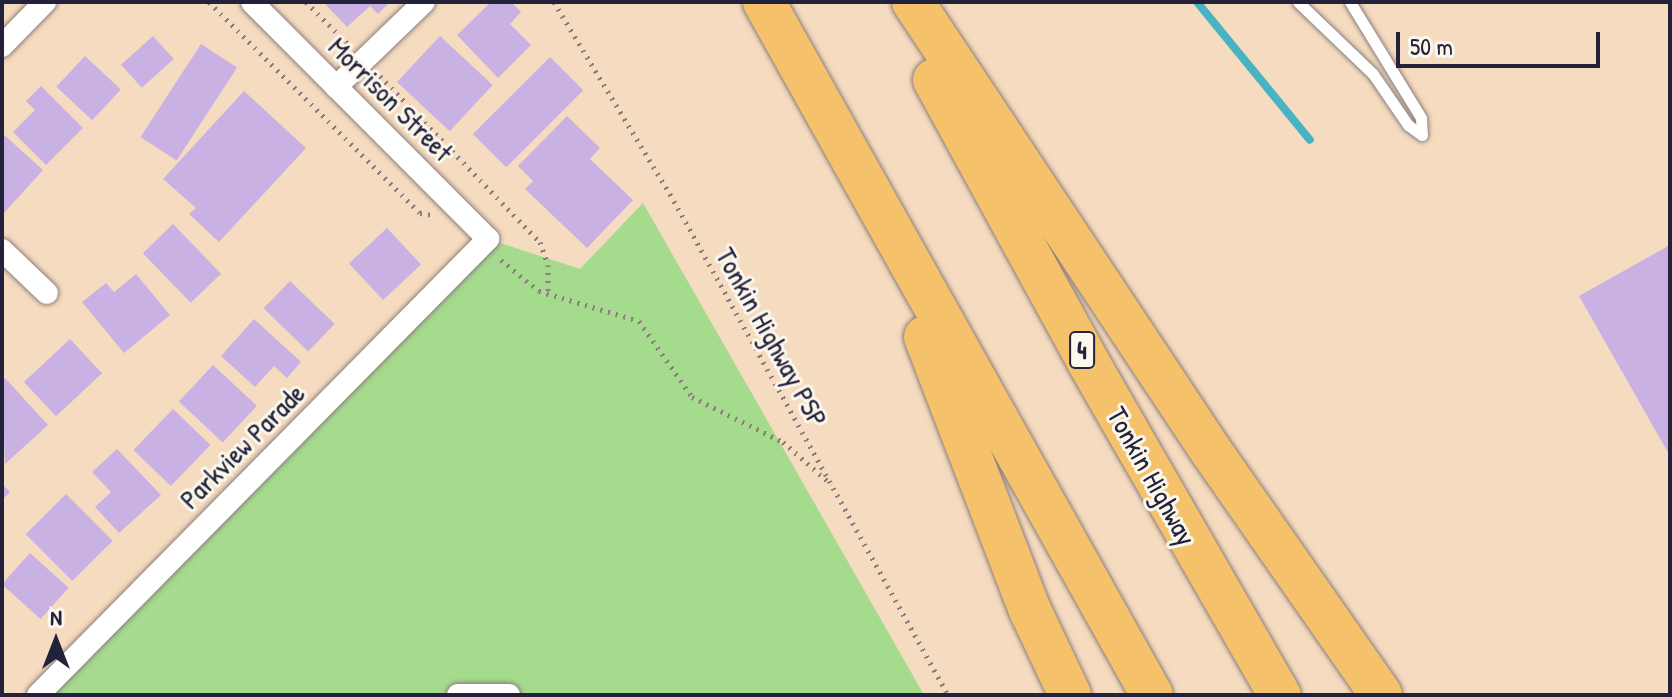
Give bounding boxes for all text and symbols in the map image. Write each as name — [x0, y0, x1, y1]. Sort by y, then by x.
scale bar — [1400, 16, 1604, 66]
street label: Morrison Street — [322, 30, 460, 168]
text: 50 m — [1410, 30, 1453, 62]
street label: Tonkin Highway PSP — [709, 242, 835, 432]
road number: 4 — [1068, 328, 1096, 372]
street label: Parkview Parade — [172, 376, 312, 516]
street label: Tonkin Highway — [1100, 401, 1204, 551]
north arrow — [16, 601, 96, 681]
text: N — [50, 602, 62, 632]

